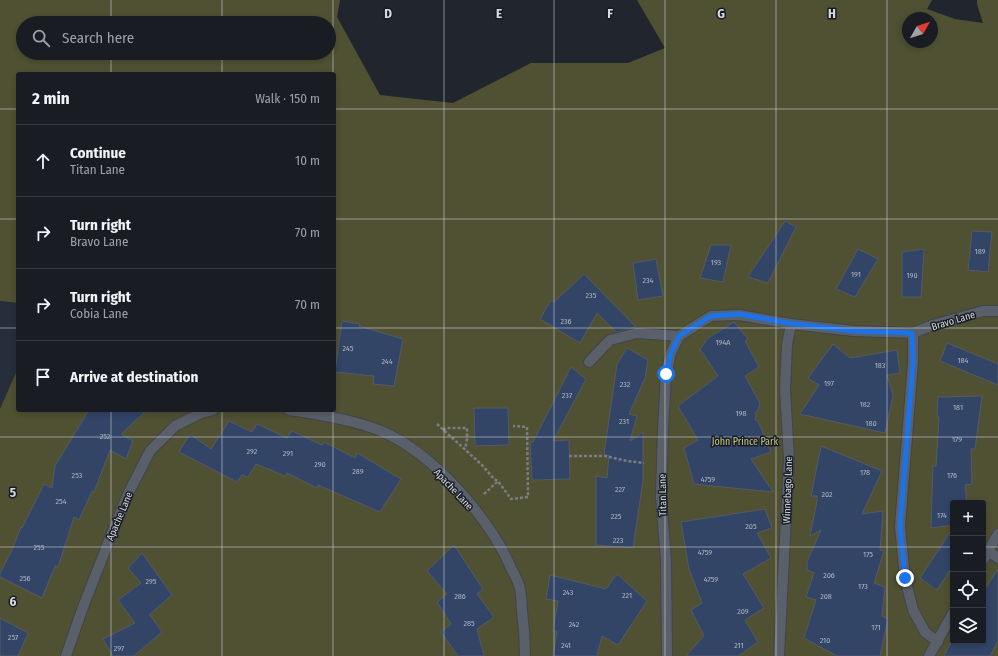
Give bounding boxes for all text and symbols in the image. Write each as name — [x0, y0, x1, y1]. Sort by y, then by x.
text: D — [384, 6, 392, 21]
text: E — [496, 6, 502, 21]
text: F — [607, 6, 613, 21]
text: G — [717, 6, 725, 21]
text: H — [828, 6, 836, 21]
north arrow — [902, 12, 938, 48]
search box — [16, 16, 336, 60]
icon: search — [30, 27, 52, 49]
text: Search here — [62, 29, 134, 47]
text: 2 min — [32, 88, 70, 109]
text: Walk · 150 m — [255, 91, 320, 106]
text: Continue — [70, 144, 126, 162]
icon: ahead — [32, 150, 54, 172]
text: 10 m — [295, 153, 320, 168]
text: Titan Lane — [70, 162, 125, 177]
text: Turn right — [70, 216, 131, 234]
icon: right — [32, 222, 54, 244]
text: 70 m — [295, 225, 320, 240]
text: Bravo Lane — [70, 234, 128, 249]
house number: 189 — [975, 247, 986, 256]
house number: 193 — [711, 258, 722, 267]
house number: 191 — [851, 270, 861, 279]
house number: 190 — [906, 271, 918, 280]
house number: 234 — [643, 276, 654, 285]
text: Turn right — [70, 288, 131, 306]
house number: 235 — [586, 291, 597, 300]
icon: right — [32, 294, 54, 316]
text: 70 m — [295, 297, 320, 312]
text: Cobia Lane — [70, 306, 128, 321]
street label: Bravo Lane — [930, 309, 977, 333]
house number: 236 — [560, 317, 572, 326]
house number: 194A — [715, 338, 731, 347]
house number: 245 — [343, 344, 354, 353]
house number: 184 — [958, 356, 969, 365]
house number: 244 — [381, 357, 393, 366]
house number: 183 — [875, 361, 886, 370]
route start — [657, 365, 675, 383]
icon: arrive — [32, 366, 54, 388]
text: Arrive at destination — [70, 368, 198, 386]
house number: 197 — [824, 379, 835, 388]
house number: 232 — [620, 380, 631, 389]
house number: 237 — [562, 391, 573, 400]
house number: 182 — [860, 400, 871, 409]
house number: 181 — [953, 403, 963, 412]
house number: 198 — [735, 409, 747, 418]
house number: 231 — [619, 417, 629, 426]
house number: 180 — [865, 419, 877, 428]
house number: 252 — [100, 432, 111, 441]
house number: 179 — [952, 435, 962, 444]
park label: John Prince Park — [712, 436, 778, 448]
house number: 292 — [247, 447, 258, 456]
house number: 291 — [283, 449, 293, 458]
street label: Winnebago Lane — [781, 456, 795, 524]
house number: 290 — [314, 460, 326, 469]
house number: 289 — [352, 467, 364, 476]
street label: Apache Lane — [431, 467, 475, 513]
house number: 178 — [860, 468, 870, 477]
house number: 253 — [72, 471, 83, 480]
house number: 176 — [947, 471, 957, 480]
street label: Titan Lane — [657, 474, 669, 516]
house number: 4759 — [701, 475, 715, 484]
text: 5 — [10, 485, 16, 500]
house number: 227 — [615, 485, 626, 494]
street label: Apache Lane — [104, 490, 136, 543]
house number: 202 — [821, 490, 833, 499]
house number: 254 — [55, 497, 67, 506]
map controls — [950, 500, 986, 644]
button: + — [950, 500, 986, 536]
house number: 174 — [937, 511, 947, 520]
house number: 225 — [611, 512, 622, 521]
house number: 205 — [745, 522, 757, 531]
house number: 223 — [613, 536, 624, 545]
button: − — [950, 536, 986, 572]
house number: 255 — [34, 543, 45, 552]
house number: 4759 — [698, 548, 712, 557]
house number: 175 — [863, 550, 873, 559]
route end — [896, 569, 914, 587]
house number: 206 — [823, 571, 835, 580]
button: locate — [950, 572, 986, 608]
house number: 256 — [19, 574, 31, 583]
house number: 4759 — [704, 575, 718, 584]
house number: 295 — [145, 577, 157, 586]
house number: 173 — [858, 582, 868, 591]
house number: 243 — [563, 588, 574, 597]
house number: 221 — [622, 591, 632, 600]
house number: 286 — [454, 592, 466, 601]
house number: 208 — [820, 592, 832, 601]
text: 6 — [10, 594, 17, 609]
house number: 209 — [737, 607, 749, 616]
button: layers — [950, 608, 986, 644]
house number: 285 — [463, 619, 475, 628]
house number: 242 — [569, 620, 580, 629]
house number: 171 — [871, 623, 881, 632]
house number: 257 — [8, 633, 19, 642]
house number: 210 — [820, 636, 830, 645]
house number: 241 — [561, 641, 571, 650]
house number: 211 — [734, 641, 744, 650]
house number: 297 — [114, 644, 125, 653]

